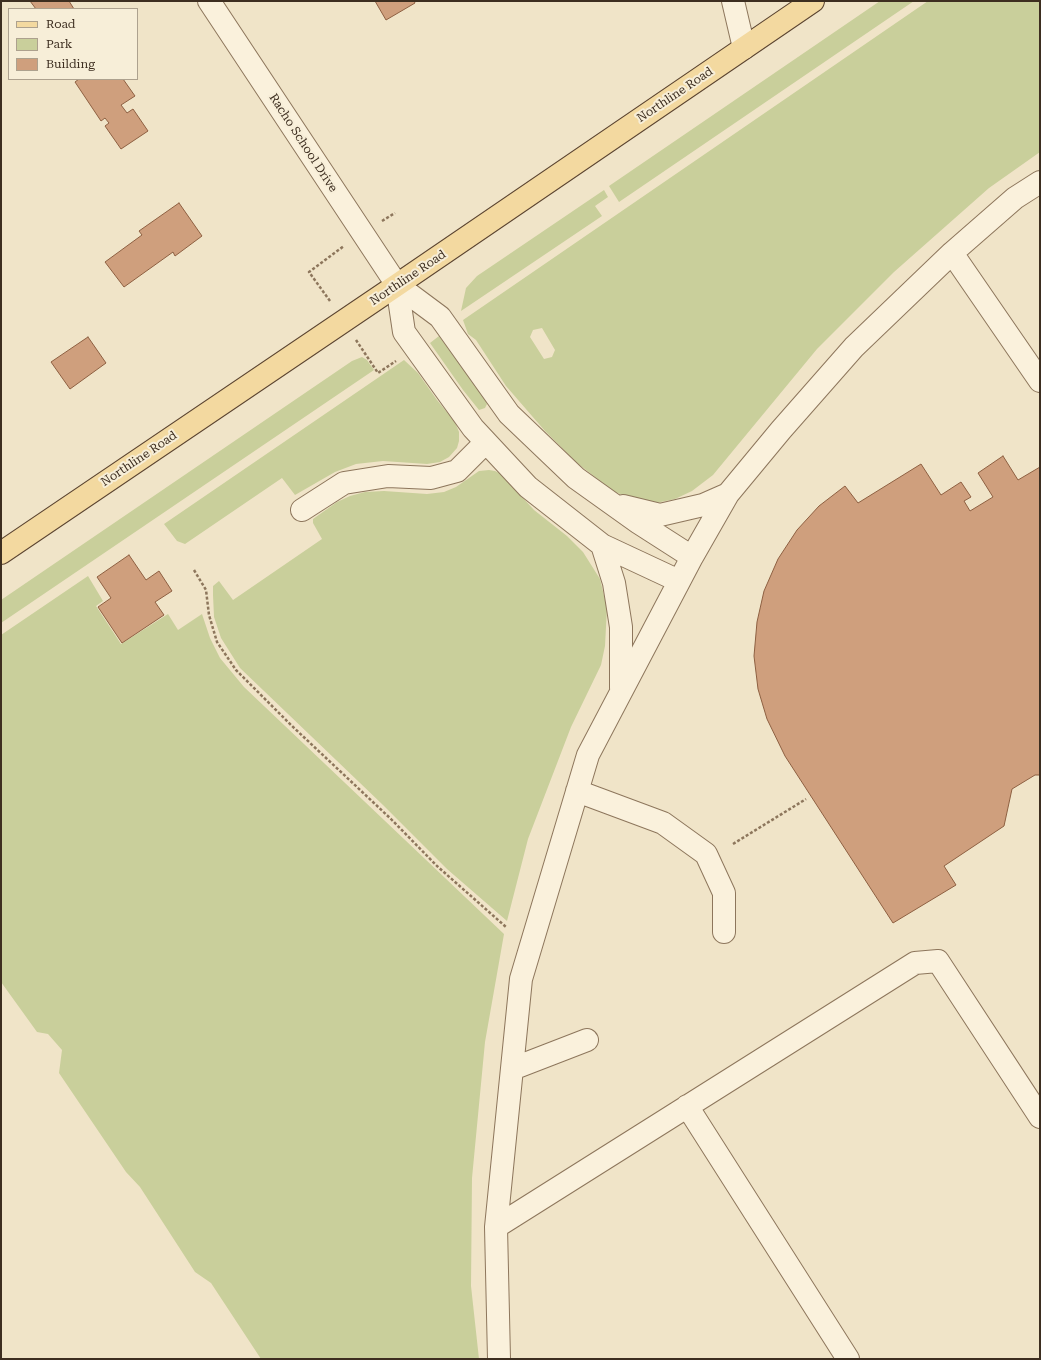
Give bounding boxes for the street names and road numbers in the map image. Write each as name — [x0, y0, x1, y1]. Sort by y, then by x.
street label: Northline Road — [634, 64, 716, 126]
street label: Racho School Drive — [266, 91, 340, 195]
street label: Northline Road — [367, 247, 449, 309]
street label: Northline Road — [98, 428, 180, 490]

